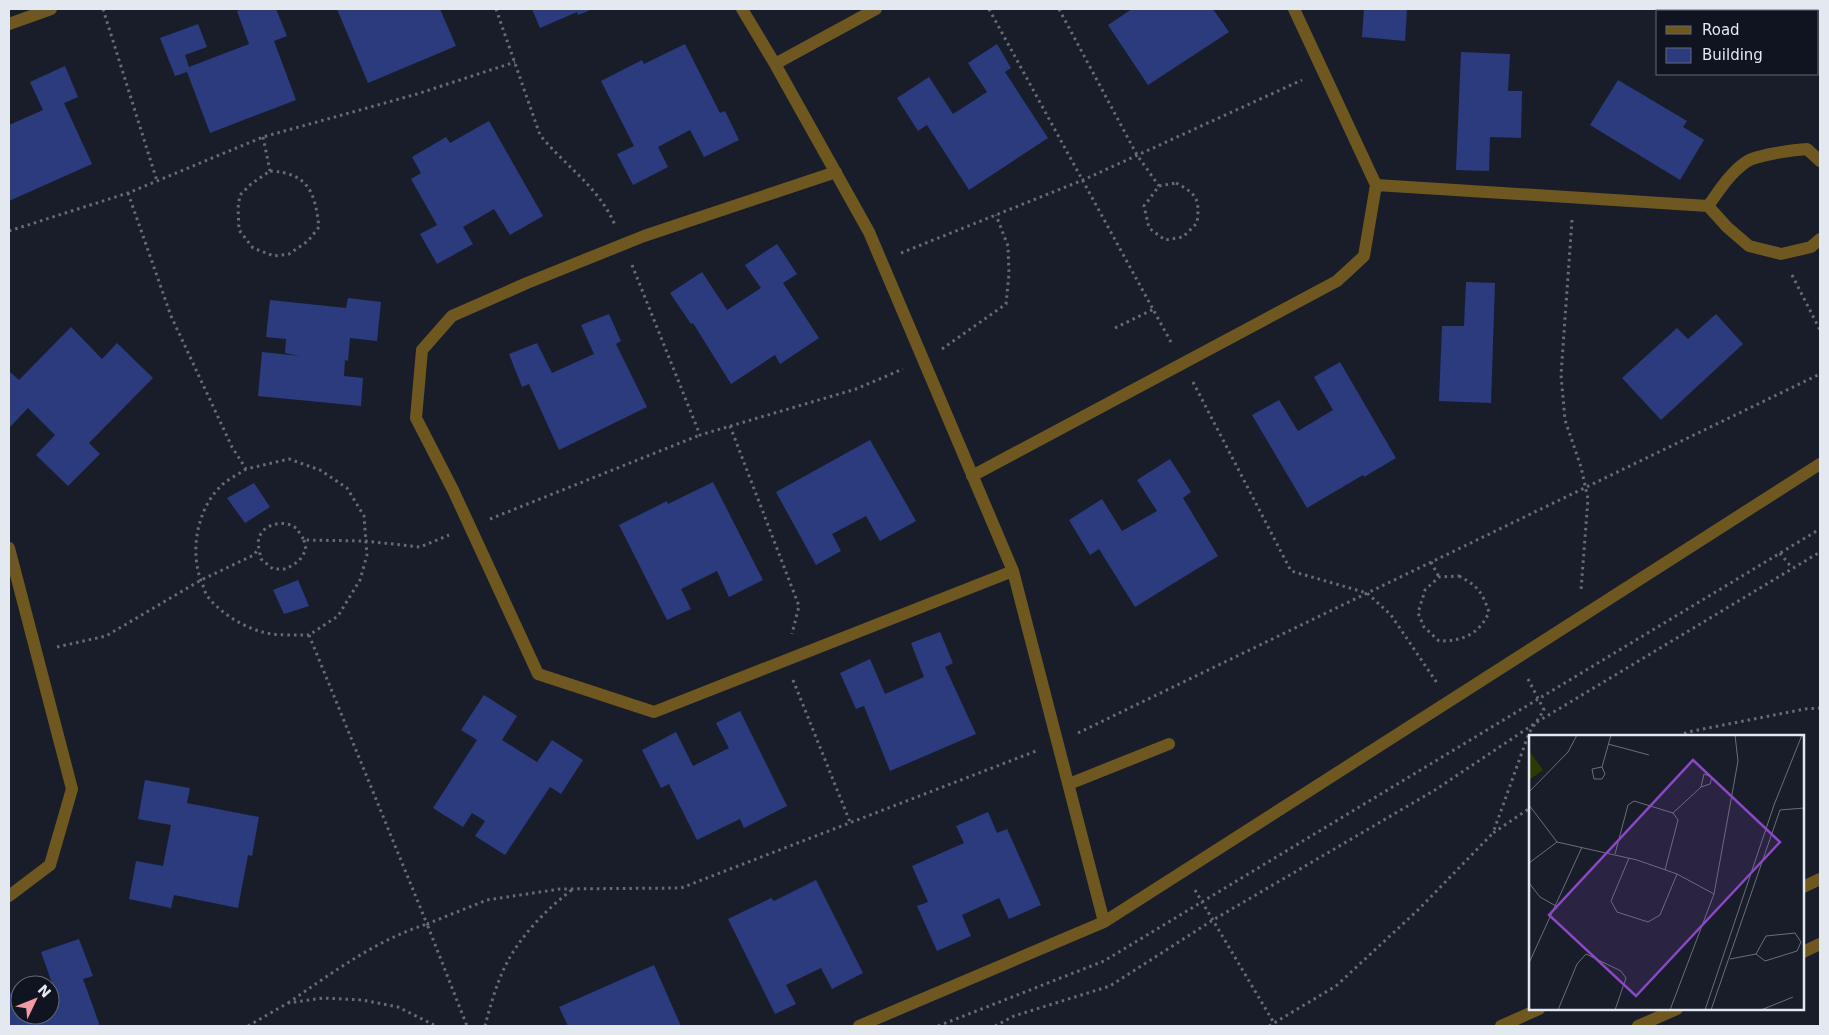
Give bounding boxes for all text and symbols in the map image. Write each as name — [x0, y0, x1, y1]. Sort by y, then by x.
legend — [1656, 10, 1819, 75]
text: Road — [1702, 21, 1740, 39]
text: Building — [1702, 46, 1763, 64]
inset map — [1529, 735, 1804, 1010]
north arrow — [10, 975, 60, 1025]
text: N — [35, 981, 54, 1001]

